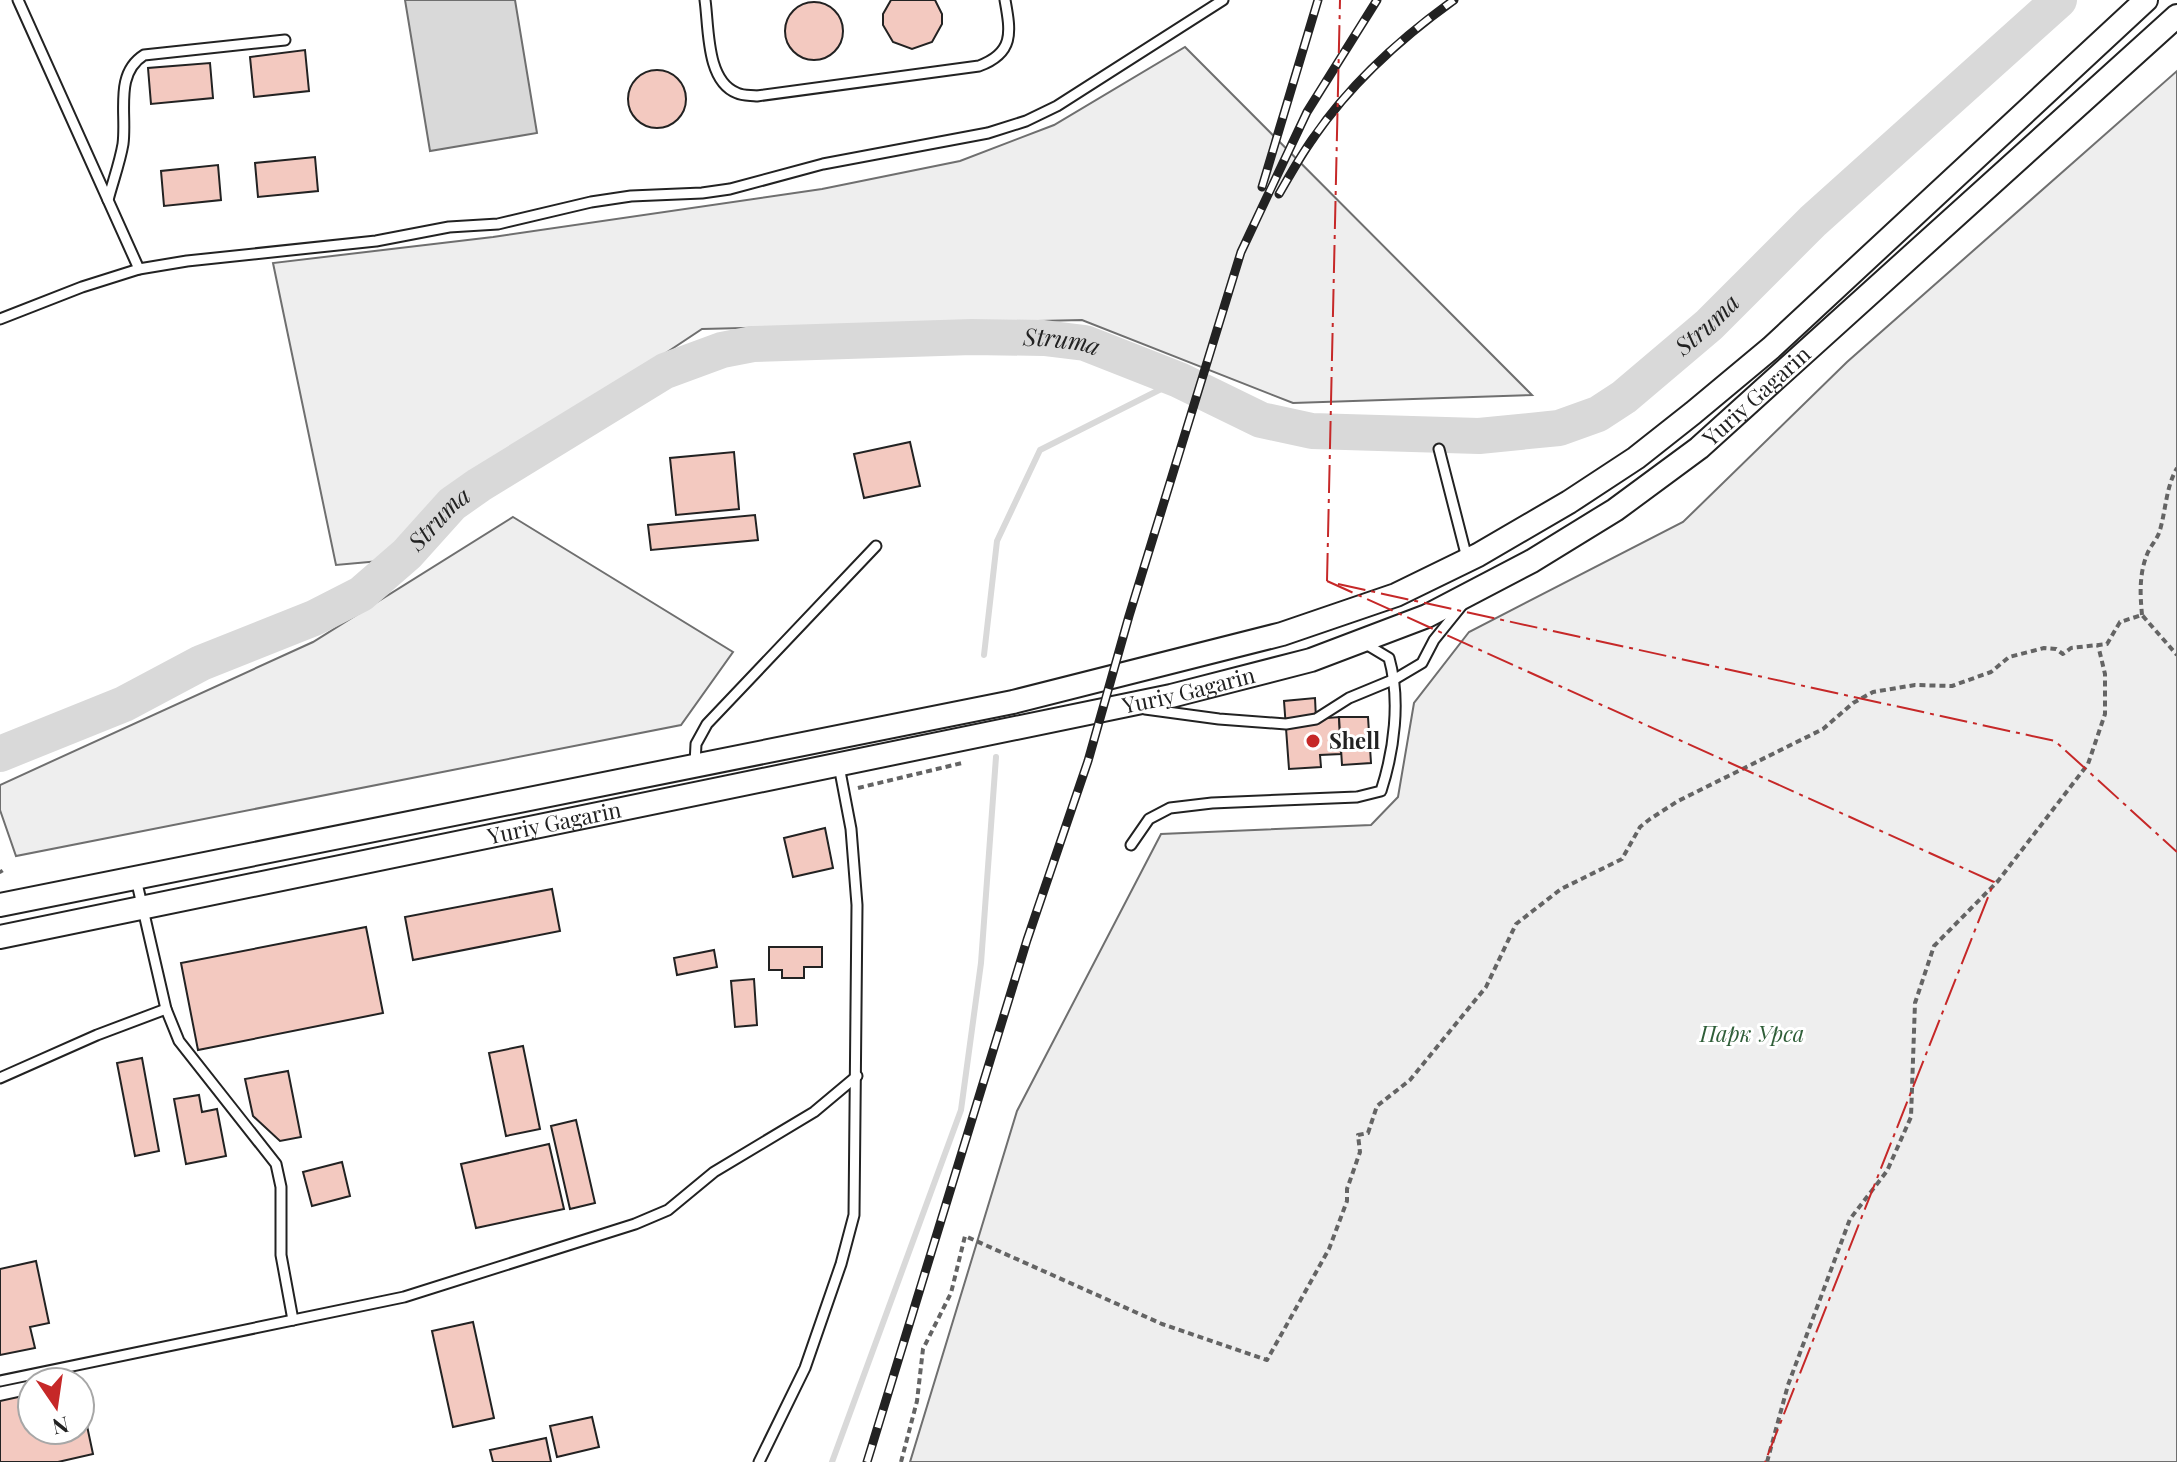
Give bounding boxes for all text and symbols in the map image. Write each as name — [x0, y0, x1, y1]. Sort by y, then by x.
water label: Struma — [1666, 286, 1745, 362]
water label: Struma — [1022, 320, 1106, 362]
street label: Yuriy Gagarin — [1695, 339, 1816, 453]
water label: Struma — [399, 478, 476, 557]
street label: Yuriy Gagarin — [1118, 659, 1258, 720]
place label: Shell — [1329, 725, 1380, 755]
marker: Shell — [1304, 732, 1322, 750]
street label: Yuriy Gagarin — [484, 794, 624, 850]
park label: Парк Урса — [1699, 1018, 1804, 1048]
north arrow — [16, 1366, 96, 1446]
text: N — [50, 1410, 72, 1443]

